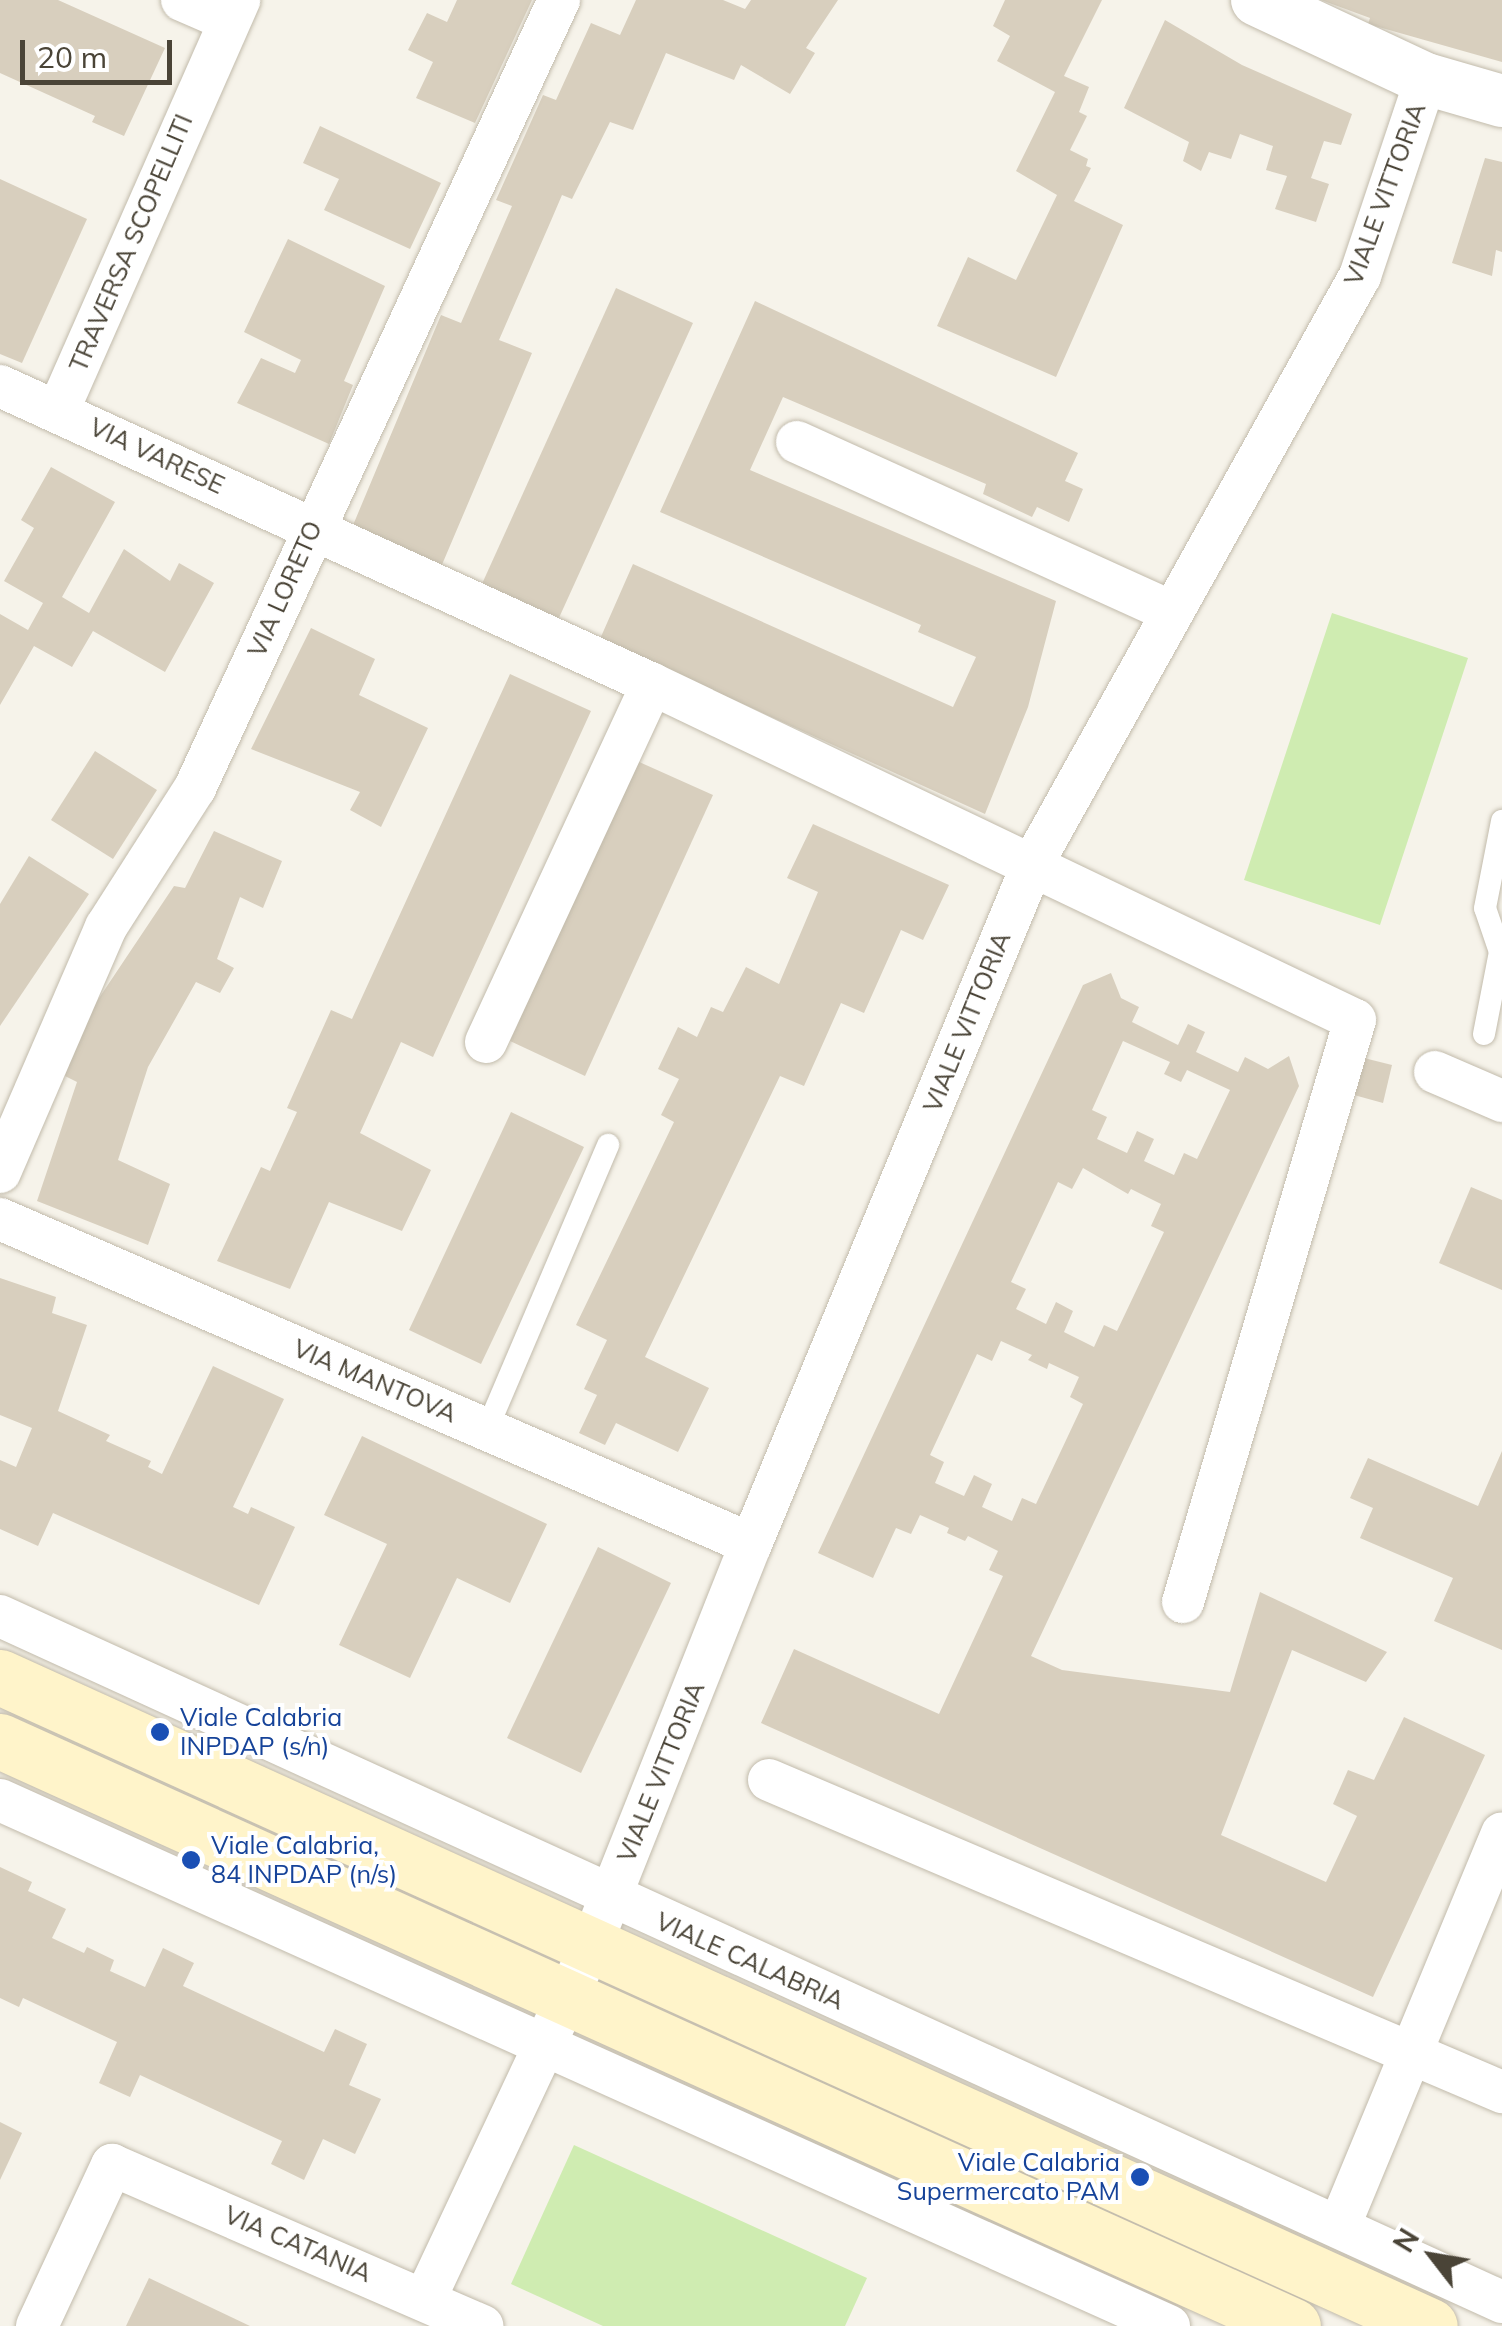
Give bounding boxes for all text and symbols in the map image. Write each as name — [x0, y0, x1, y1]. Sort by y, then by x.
scale bar — [25, 20, 178, 82]
text: 20 m — [37, 38, 107, 76]
street label: VIALE VITTORIA — [1338, 99, 1432, 289]
street label: TRAVERSA SCOPELLITI — [63, 110, 199, 376]
street label: VIA VARESE — [85, 412, 229, 500]
street label: VIA LORETO — [242, 516, 328, 662]
street label: VIALE VITTORIA — [917, 927, 1017, 1117]
street label: VIA MANTOVA — [289, 1333, 461, 1429]
street label: VIALE VITTORIA — [611, 1677, 711, 1867]
place label: Viale Calabria INPDAP (s/n) — [180, 1703, 342, 1762]
marker: Viale Calabria INPDAP (s/n) — [149, 1721, 171, 1743]
place label: Viale Calabria, 84 INPDAP (n/s) — [211, 1831, 397, 1890]
marker: Viale Calabria, 84 INPDAP (n/s) — [180, 1849, 202, 1871]
street label: VIALE CALABRIA — [651, 1906, 849, 2016]
place label: Viale Calabria Supermercato PAM — [897, 2148, 1120, 2207]
marker: Viale Calabria Supermercato PAM — [1129, 2166, 1151, 2188]
street label: VIA CATANIA — [220, 2200, 376, 2288]
north arrow — [1382, 2206, 1482, 2306]
text: N — [1385, 2222, 1426, 2258]

